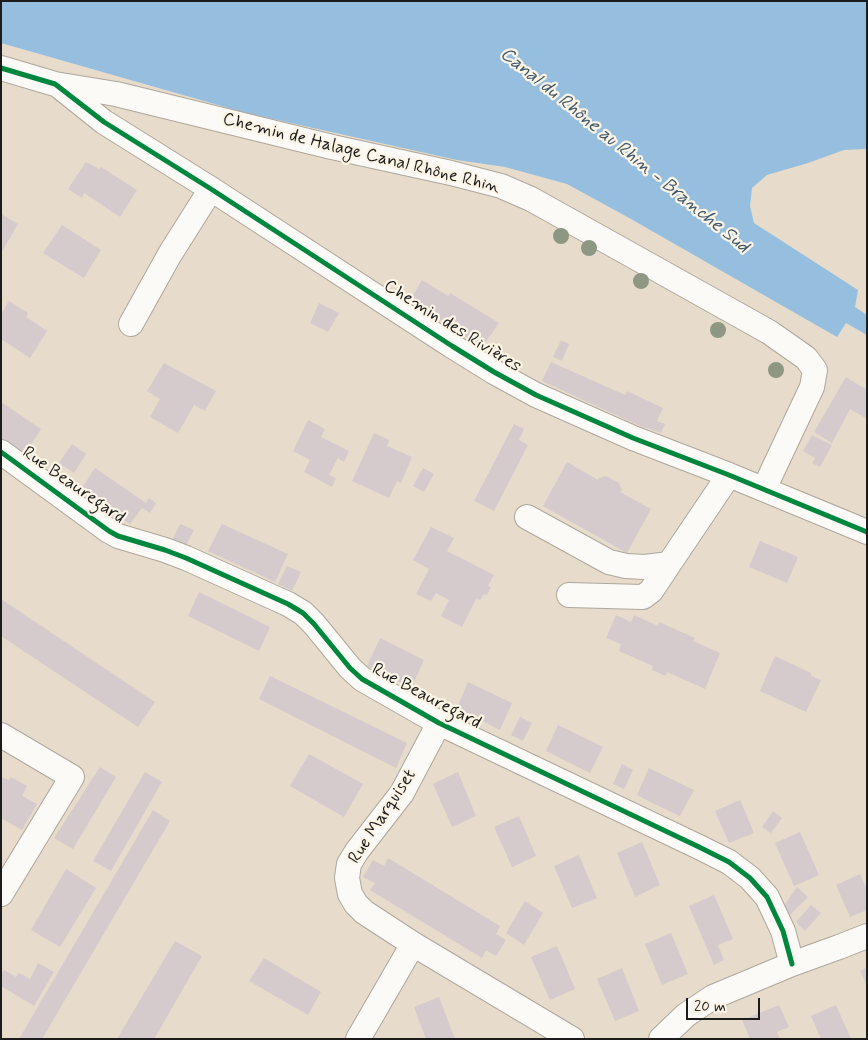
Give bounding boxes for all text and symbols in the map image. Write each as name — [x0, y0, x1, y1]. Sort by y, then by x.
water label: Canal du Rhône au Rhin - Branche Sud — [495, 43, 753, 259]
street label: Chemin de Halage Canal Rhône Rhin — [220, 109, 502, 199]
street label: Chemin des Rivières — [379, 276, 525, 378]
street label: Rue Beauregard — [17, 443, 129, 529]
street label: Rue Beauregard — [368, 659, 484, 735]
street label: Rue Marquiset — [344, 766, 422, 868]
scale bar — [688, 988, 762, 1020]
text: 20 m — [694, 997, 726, 1017]

